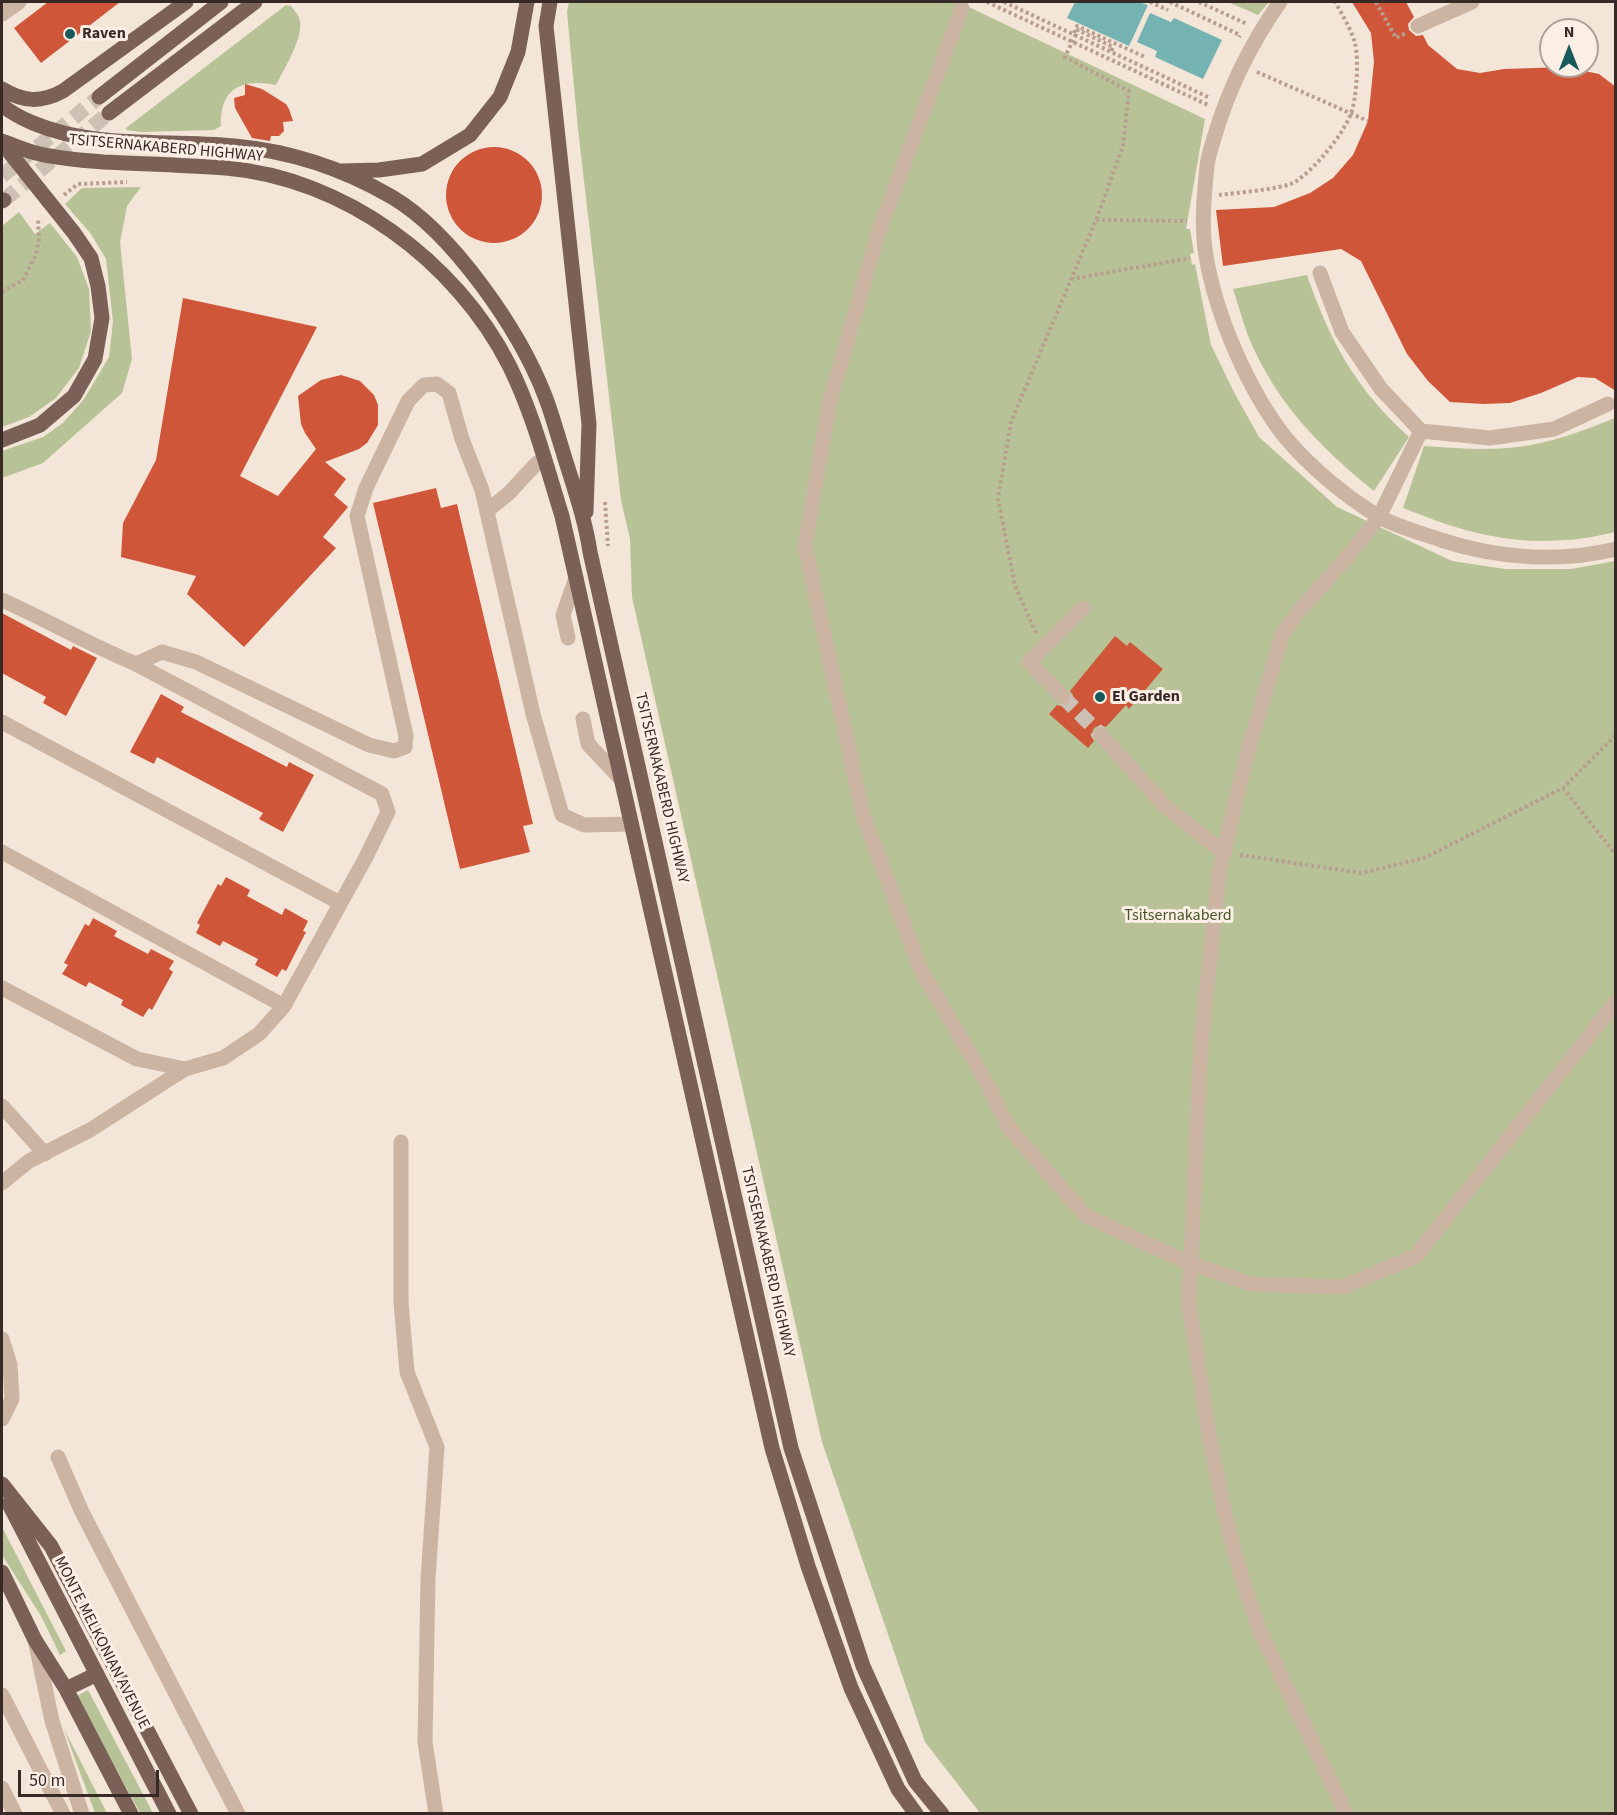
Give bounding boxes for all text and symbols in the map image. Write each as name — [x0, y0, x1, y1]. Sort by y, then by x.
north arrow — [1539, 18, 1599, 78]
text: N — [1564, 21, 1574, 43]
place label: Raven — [82, 24, 126, 44]
marker: Raven — [63, 27, 77, 41]
street label: TSITSERNAKABERD HIGHWAY — [68, 131, 264, 167]
place label: El Garden — [1112, 687, 1180, 707]
marker: El Garden — [1093, 690, 1107, 704]
street label: TSITSERNAKABERD HIGHWAY — [630, 691, 692, 885]
park label: Tsitsernakaberd — [1124, 906, 1232, 926]
street label: TSITSERNAKABERD HIGHWAY — [736, 1165, 798, 1359]
street label: MONTE MELKONIAN AVENUE — [49, 1553, 153, 1733]
scale bar — [21, 1758, 162, 1796]
text: 50 m — [29, 1768, 65, 1793]

